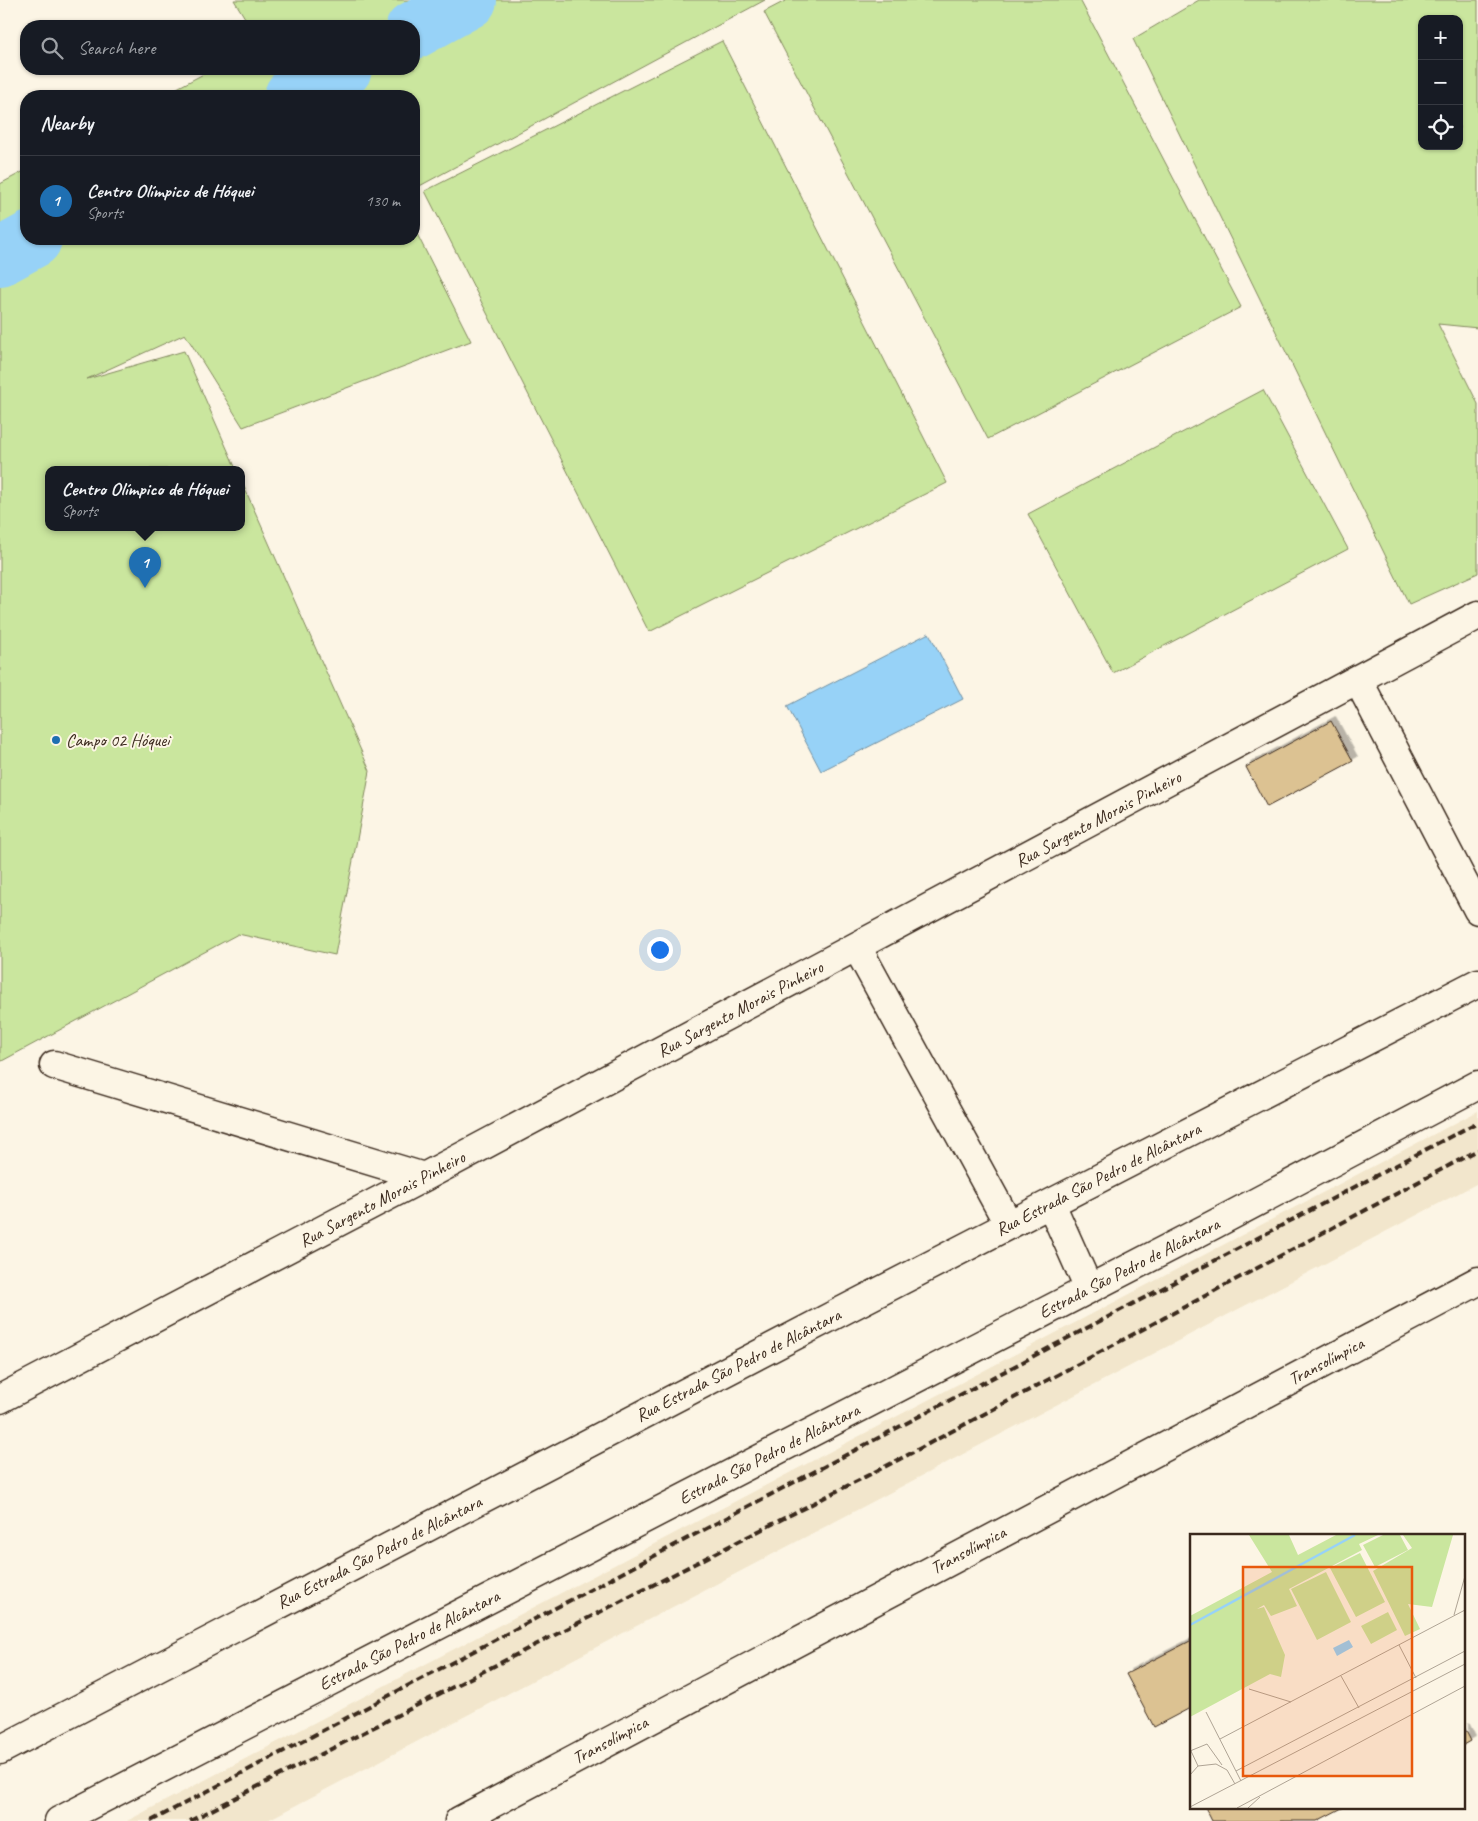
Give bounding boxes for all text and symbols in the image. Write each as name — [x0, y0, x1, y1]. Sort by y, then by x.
map controls — [1418, 15, 1463, 150]
button: + — [1418, 15, 1463, 60]
search box — [20, 20, 420, 75]
icon: search — [38, 34, 66, 62]
text: Search here — [78, 36, 155, 60]
button: − — [1418, 60, 1463, 105]
button: locate — [1418, 105, 1463, 150]
text: Nearby — [40, 110, 93, 136]
text: Centro Olímpico de Hóquei — [87, 179, 253, 203]
text: 1 — [52, 191, 60, 211]
text: 130 m — [366, 191, 400, 211]
text: Sports — [87, 203, 123, 223]
popup — [45, 466, 245, 531]
text: Centro Olímpico de Hóquei — [62, 477, 228, 501]
text: Sports — [62, 501, 98, 521]
pin: 1 — [129, 547, 161, 588]
place label: Campo 02 Hóquei — [66, 729, 172, 751]
marker: Campo 02 Hóquei — [50, 734, 62, 746]
street label: Rua Sargento Morais Pinheiro — [1011, 765, 1186, 872]
your location — [647, 937, 673, 963]
street label: Rua Sargento Morais Pinheiro — [653, 955, 828, 1062]
street label: Rua Estrada São Pedro de Alcântara — [992, 1117, 1206, 1240]
street label: Rua Sargento Morais Pinheiro — [295, 1145, 470, 1252]
street label: Estrada São Pedro de Alcântara — [1035, 1212, 1224, 1323]
street label: Rua Estrada São Pedro de Alcântara — [632, 1303, 846, 1426]
street label: Transolímpica — [1285, 1331, 1369, 1390]
street label: Estrada São Pedro de Alcântara — [675, 1398, 864, 1509]
street label: Rua Estrada São Pedro de Alcântara — [273, 1490, 487, 1613]
street label: Transolímpica — [927, 1520, 1011, 1579]
inset map — [1190, 1534, 1466, 1808]
street label: Estrada São Pedro de Alcântara — [315, 1584, 504, 1695]
street label: Transolímpica — [569, 1710, 653, 1769]

